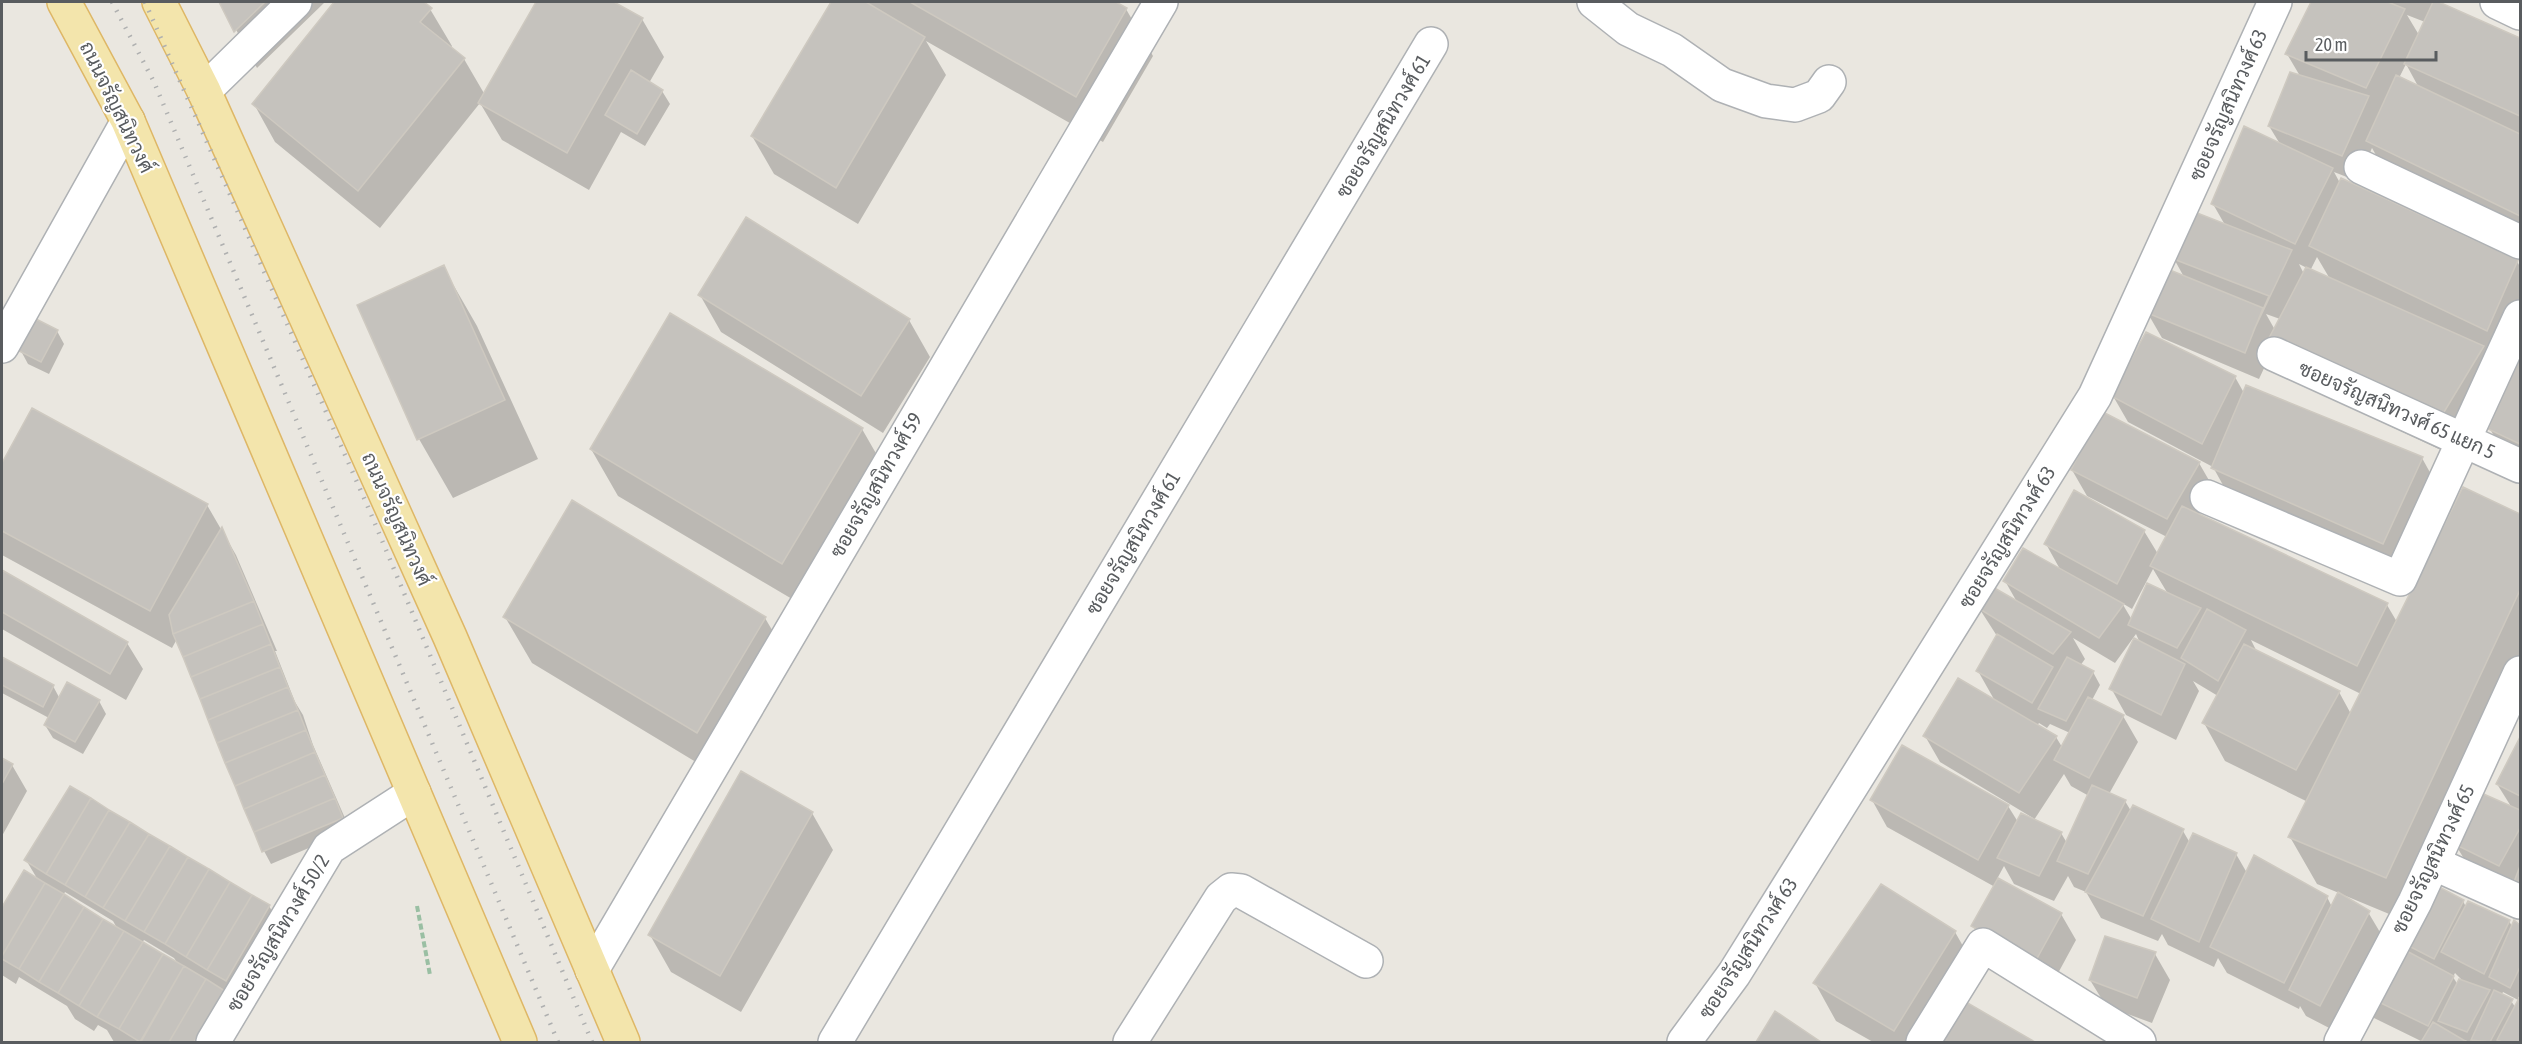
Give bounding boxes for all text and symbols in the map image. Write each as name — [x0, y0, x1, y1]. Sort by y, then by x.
scale bar — [2306, 24, 2436, 62]
street label: ซอยจรัญสนิทวงศ์ 63 — [2182, 25, 2272, 184]
text: 20 m — [2315, 34, 2347, 55]
street label: ถนนจรัญสนิทวงศ์ — [75, 36, 161, 177]
street label: ซอยจรัญสนิทวงศ์ 61 — [1329, 49, 1435, 202]
street label: ซอยจรัญสนิทวงศ์ 65 แยก 5 — [2295, 354, 2500, 464]
street label: ซอยจรัญสนิทวงศ์ 59 — [823, 407, 927, 562]
street label: ถนนจรัญสนิทวงศ์ — [357, 448, 439, 589]
street label: ซอยจรัญสนิทวงศ์ 63 — [1952, 460, 2060, 613]
street label: ซอยจรัญสนิทวงศ์ 61 — [1079, 466, 1185, 619]
street label: ซอยจรัญสนิทวงศ์ 65 — [2385, 779, 2480, 938]
street label: ซอยจรัญสนิทวงศ์ 50/2 — [220, 849, 334, 1016]
street label: ซอยจรัญสนิทวงศ์ 63 — [1692, 872, 1803, 1023]

